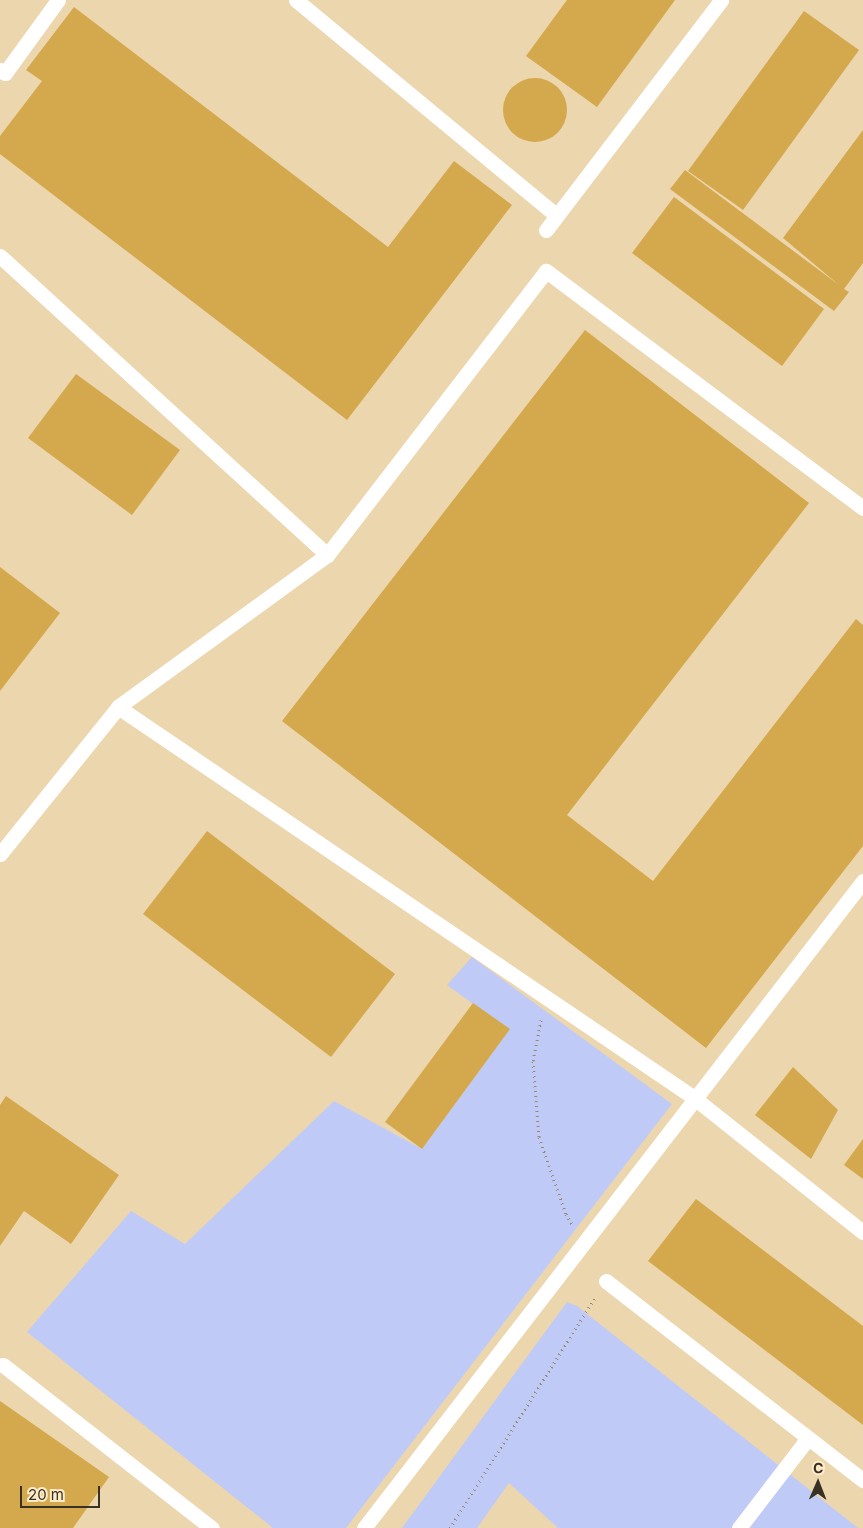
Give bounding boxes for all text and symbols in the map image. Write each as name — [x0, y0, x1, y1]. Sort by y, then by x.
north arrow — [793, 1458, 843, 1508]
text: С — [813, 1459, 824, 1476]
scale bar — [22, 1476, 102, 1508]
text: 20 m — [28, 1485, 64, 1504]

